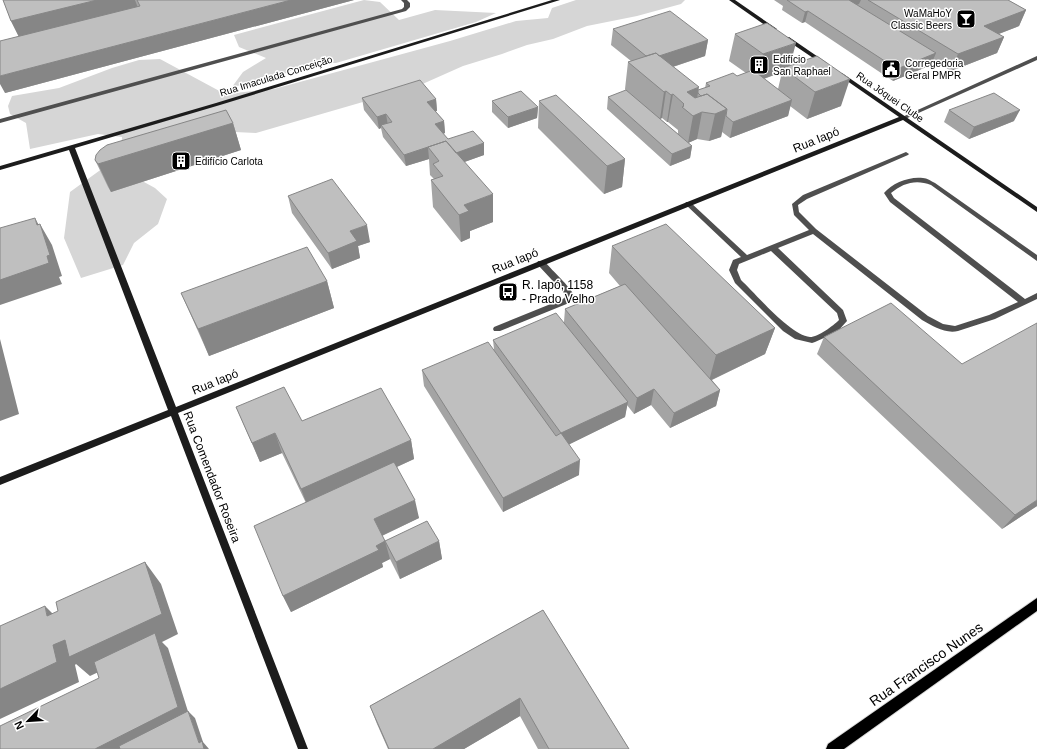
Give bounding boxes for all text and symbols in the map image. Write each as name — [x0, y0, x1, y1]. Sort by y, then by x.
place label: WaMaHoY Classic Beers — [891, 8, 952, 31]
bar icon: WaMaHoY Classic Beers — [955, 8, 977, 30]
street label: Rua Imaculada Conceição — [218, 53, 334, 98]
building icon: Edifício San Raphael — [748, 54, 770, 76]
place label: Edifício San Raphael — [773, 54, 831, 77]
public building icon: Corregedoria Geral PMPR — [880, 58, 902, 80]
place label: Corregedoria Geral PMPR — [905, 58, 964, 81]
street label: Rua Jóquei Clube — [854, 70, 926, 125]
street label: Rua Iapó — [791, 124, 842, 156]
building icon: Edifício Carlota — [170, 150, 192, 172]
place label: Edifício Carlota — [195, 156, 263, 167]
street label: Rua Iapó — [490, 245, 541, 277]
place label: R. Iapó, 1158 - Prado Velho — [522, 278, 595, 306]
bus stop icon: R. Iapó, 1158 - Prado Velho — [497, 281, 519, 303]
street label: Rua Iapó — [190, 366, 241, 398]
street label: Rua Comendador Roseira — [180, 409, 244, 545]
street label: Rua Francisco Nunes — [866, 619, 986, 709]
north arrow — [8, 701, 48, 741]
text: N — [12, 719, 26, 731]

